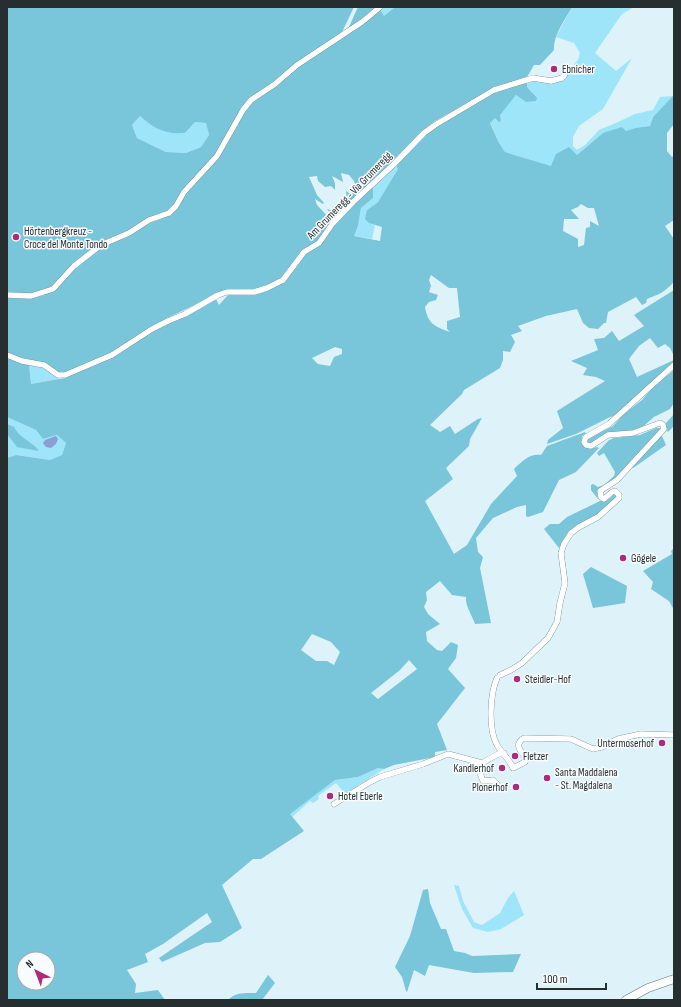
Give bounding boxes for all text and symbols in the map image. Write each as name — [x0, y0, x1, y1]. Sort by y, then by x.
place label: Ebnicher — [562, 63, 595, 76]
marker: Ebnicher — [549, 64, 559, 74]
street label: Am Grumeregg - Via Grumeregg — [304, 149, 395, 242]
place label: Hörtenbergkreuz - Croce del Monte Tondo — [24, 225, 108, 251]
marker: Hörtenbergkreuz - Croce del Monte Tondo — [11, 232, 21, 242]
place label: Gögele — [631, 552, 656, 565]
marker: Gögele — [618, 553, 628, 563]
place label: Steidler-Hof — [525, 673, 572, 686]
marker: Steidler-Hof — [512, 674, 522, 684]
place label: Untermoserhof — [597, 737, 655, 750]
marker: Untermoserhof — [657, 738, 667, 748]
place label: Fletzer — [523, 750, 548, 763]
marker: Fletzer — [510, 751, 520, 761]
place label: Kandlerhof — [454, 762, 495, 775]
marker: Kandlerhof — [497, 763, 507, 773]
place label: Santa Maddalena - St. Magdalena — [555, 766, 618, 792]
marker: Santa Maddalena - St. Magdalena — [542, 773, 552, 783]
place label: Plonerhof — [472, 781, 509, 794]
marker: Plonerhof — [511, 782, 521, 792]
place label: Hotel Eberle — [338, 790, 383, 803]
marker: Hotel Eberle — [325, 791, 335, 801]
north arrow — [16, 951, 56, 991]
text: N — [23, 957, 36, 971]
scale bar — [537, 965, 606, 991]
text: 100 m — [543, 972, 568, 987]

